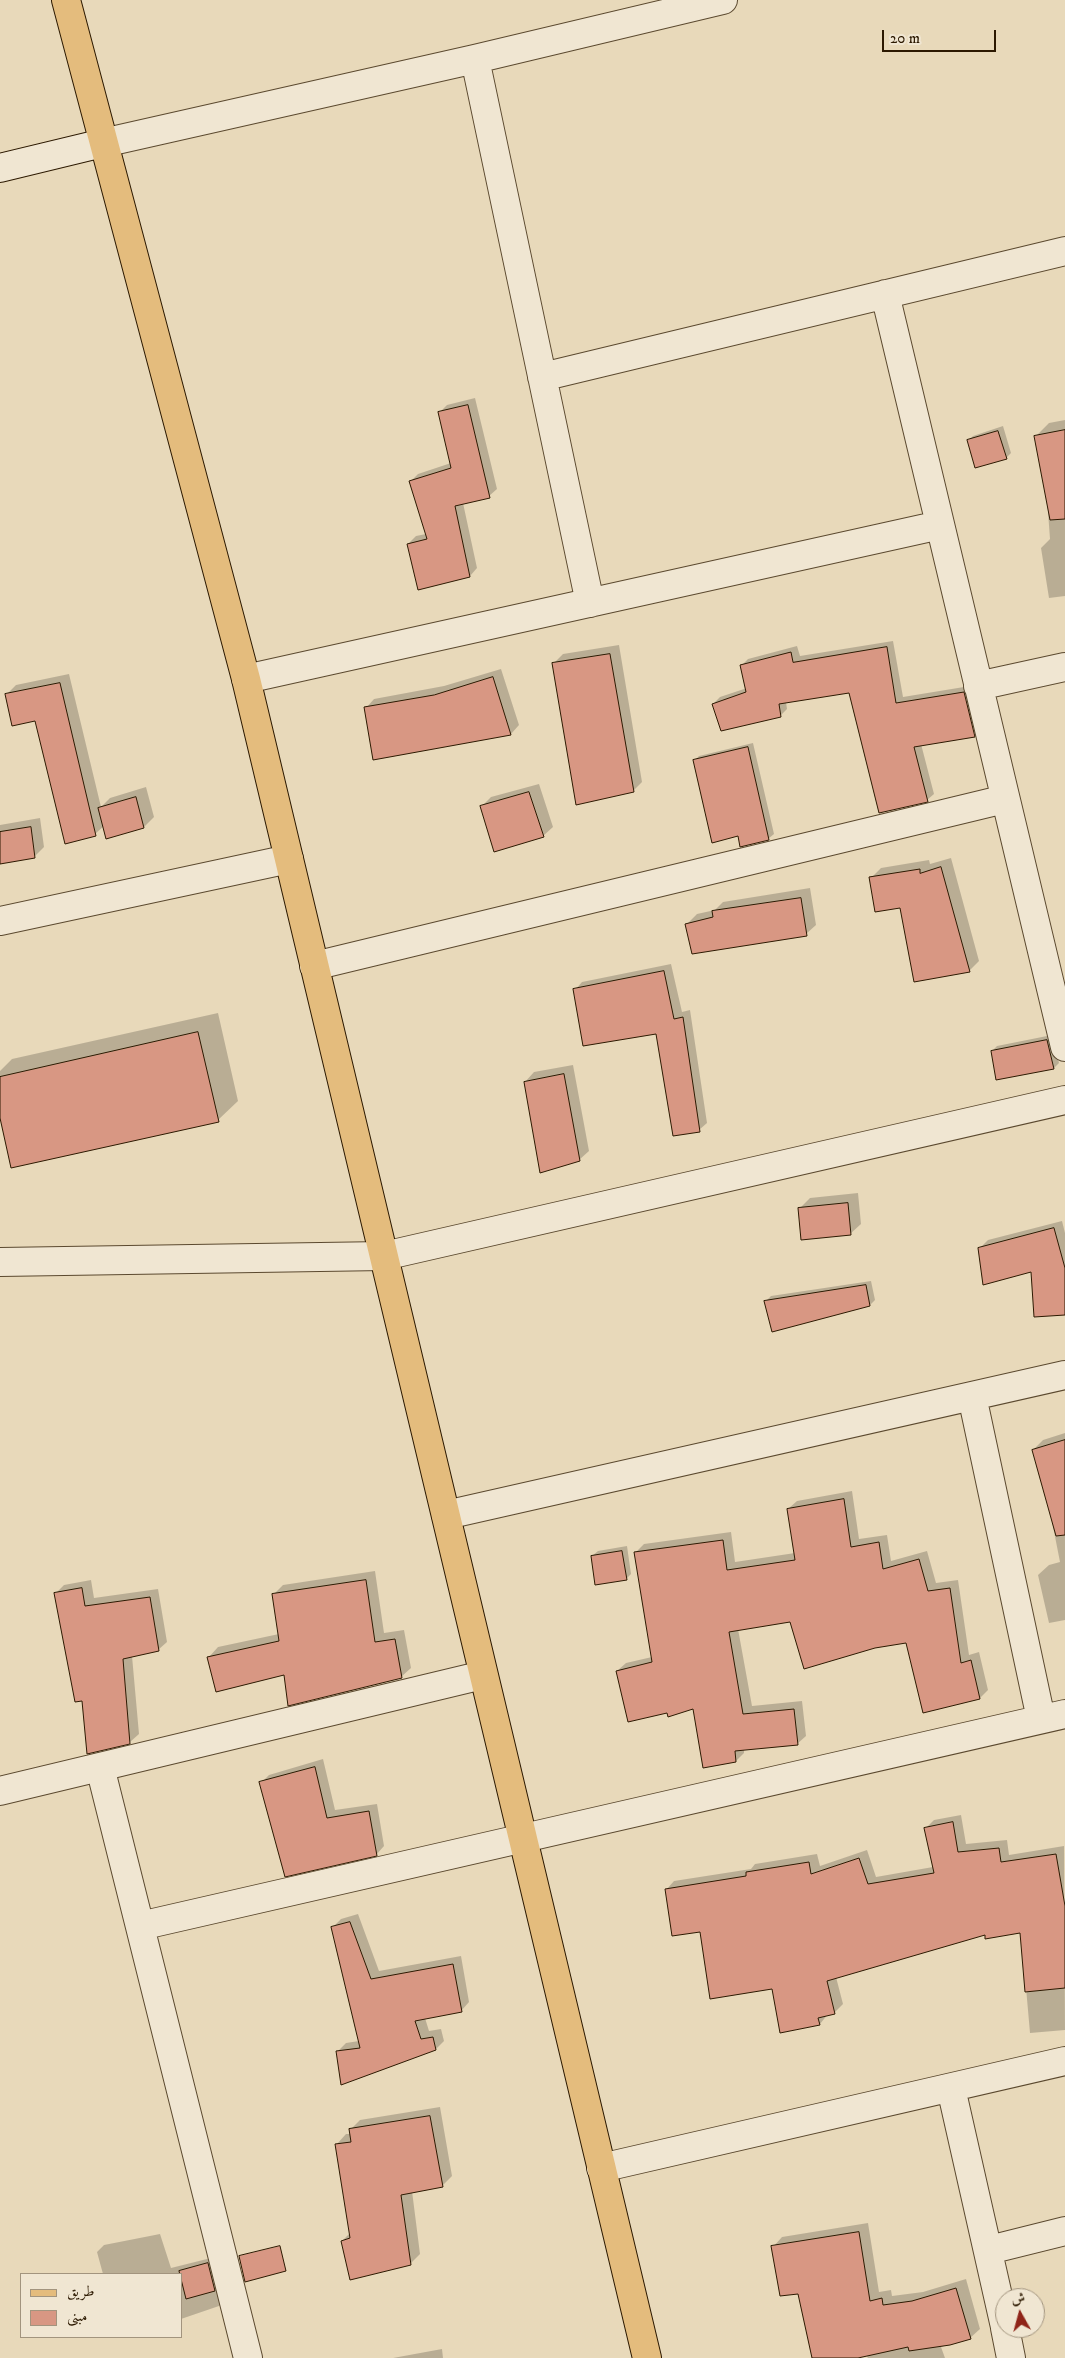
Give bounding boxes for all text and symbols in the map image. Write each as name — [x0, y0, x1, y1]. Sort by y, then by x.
scale bar — [885, 20, 999, 52]
text: 20 m — [890, 29, 920, 48]
legend — [20, 2273, 182, 2338]
text: طريق — [67, 2282, 94, 2301]
north arrow — [995, 2288, 1045, 2338]
text: ش — [1010, 2289, 1026, 2309]
text: مبنى — [67, 2307, 87, 2326]

